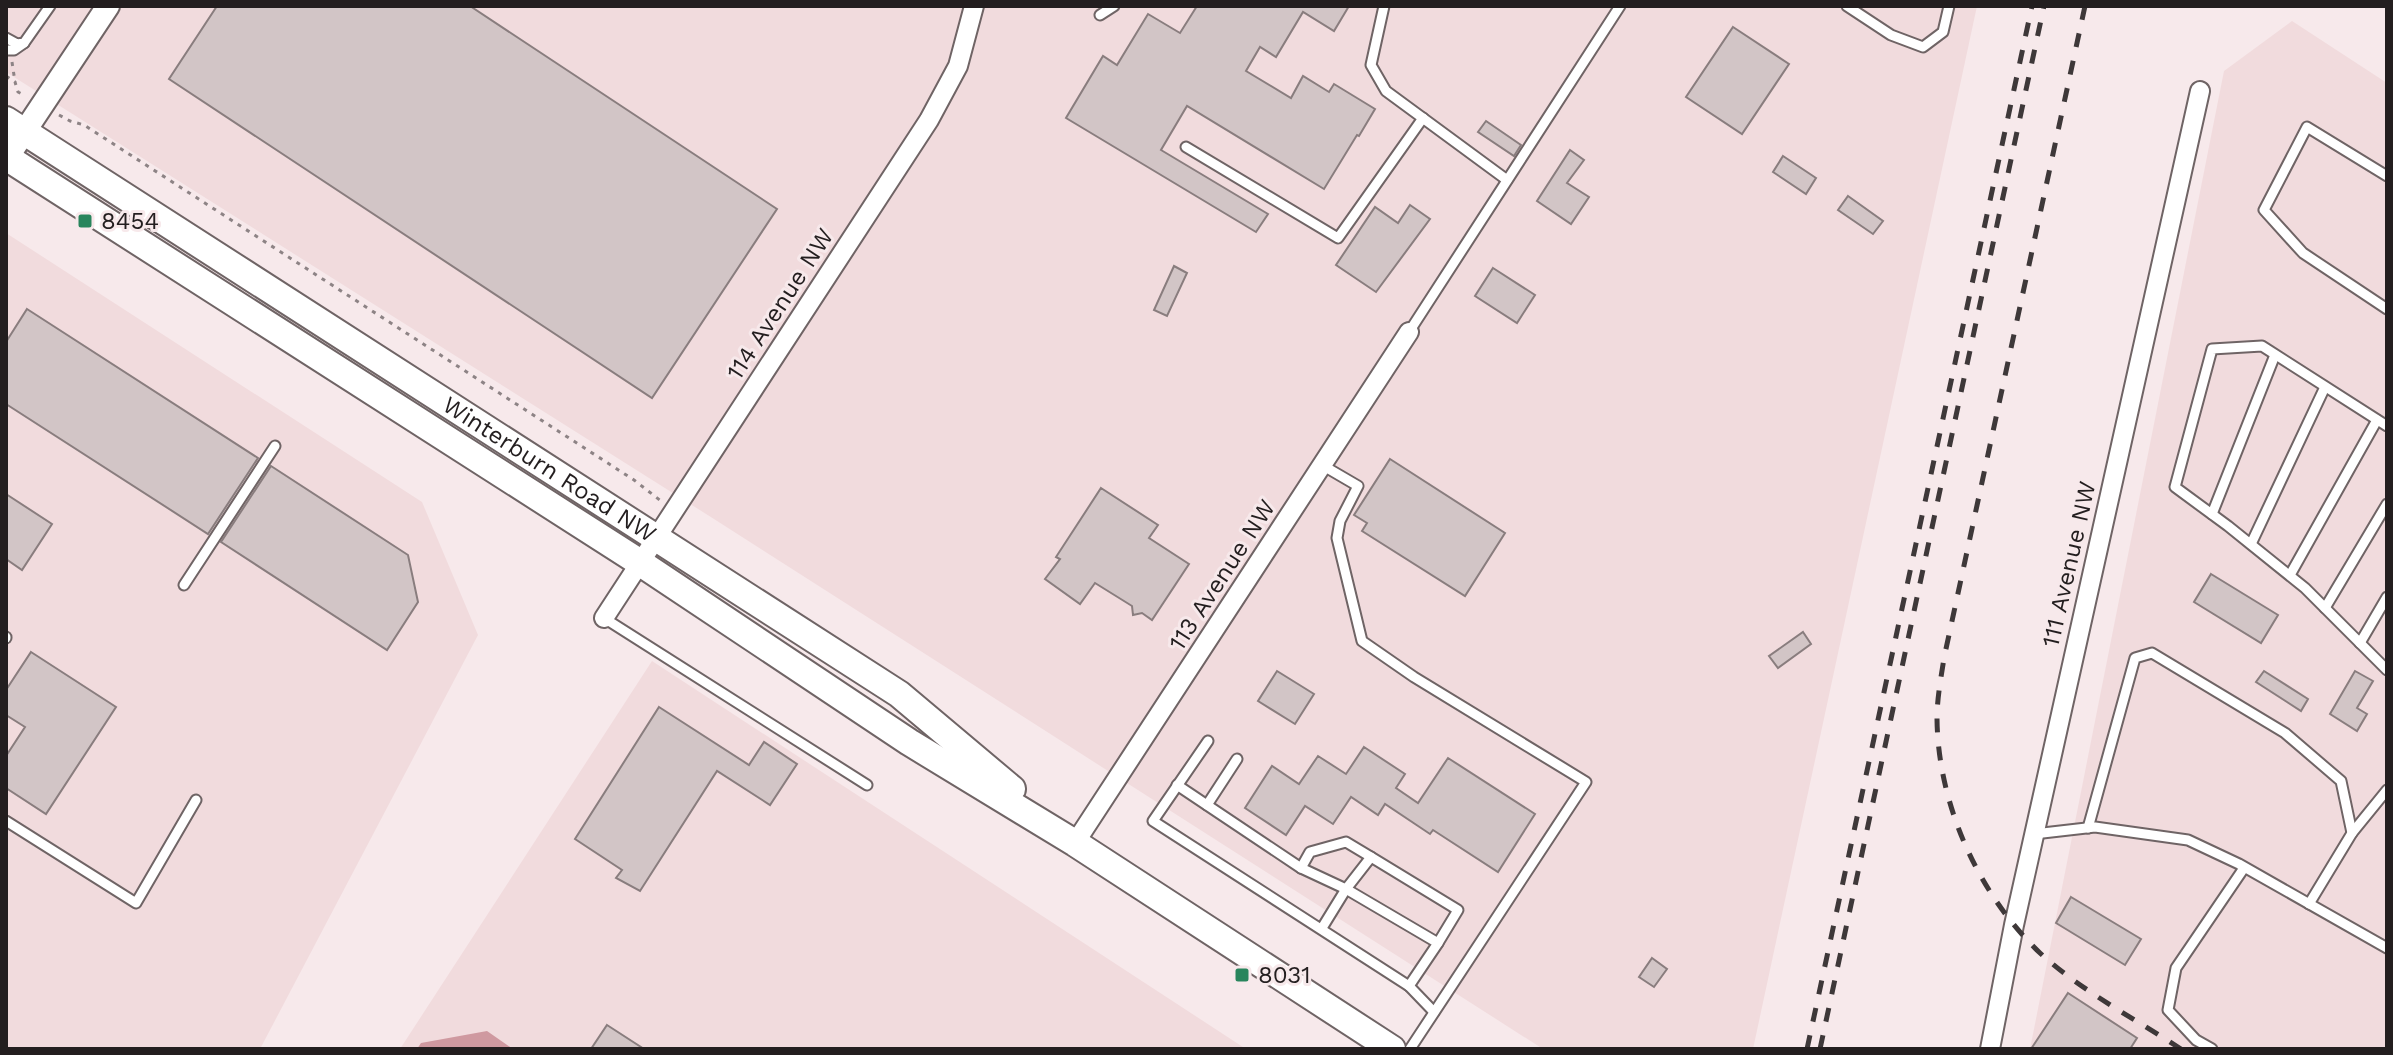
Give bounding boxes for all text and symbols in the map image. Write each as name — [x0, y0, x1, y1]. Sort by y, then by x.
place label: 8454 — [101, 207, 159, 235]
marker: 8454 — [76, 212, 94, 230]
street label: 114 Avenue NW — [721, 223, 839, 385]
street label: Winterburn Road NW — [437, 390, 661, 548]
street label: 111 Avenue NW — [2036, 478, 2102, 650]
street label: 113 Avenue NW — [1163, 495, 1281, 655]
place label: 8031 — [1258, 961, 1311, 989]
marker: 8031 — [1233, 966, 1251, 984]

